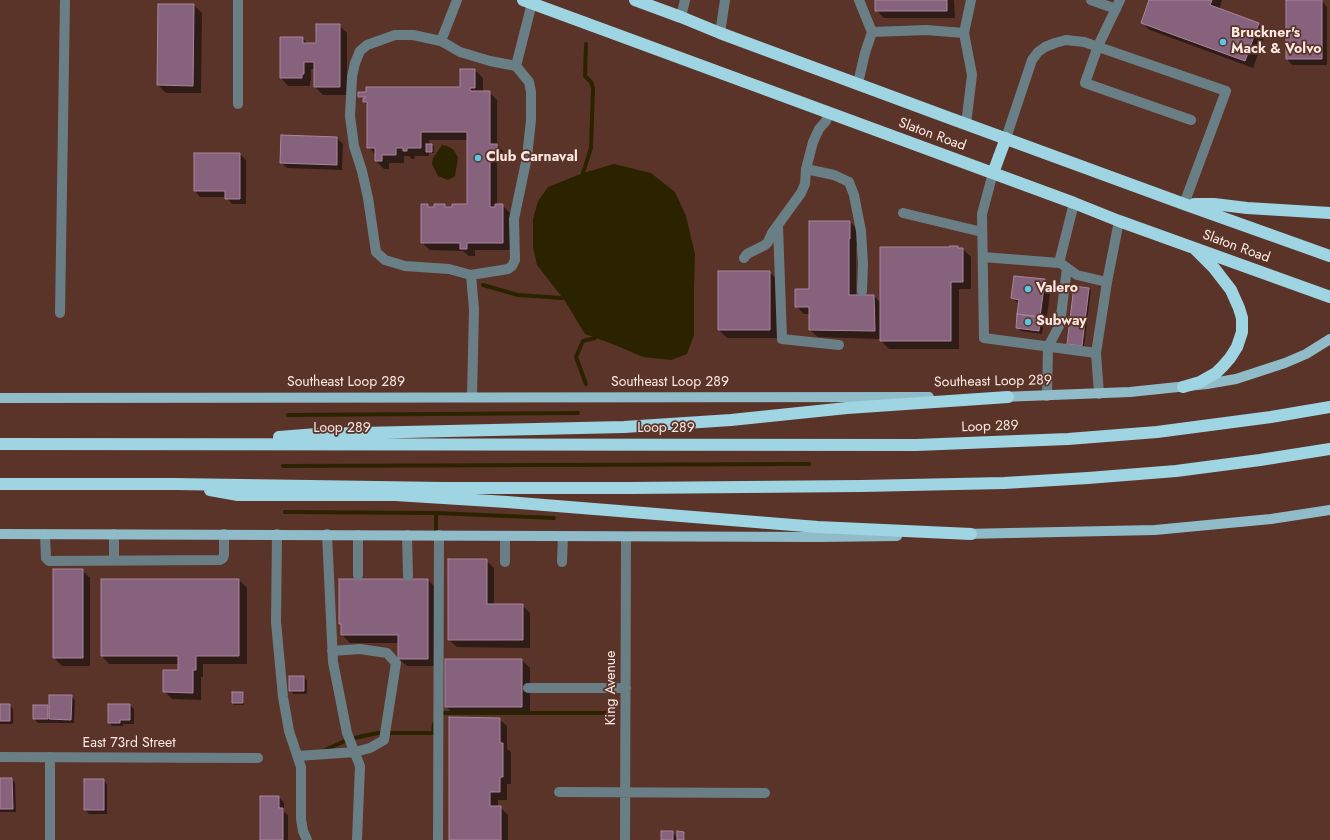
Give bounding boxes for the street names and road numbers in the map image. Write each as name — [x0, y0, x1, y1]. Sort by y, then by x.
street label: Slaton Road — [896, 115, 968, 155]
street label: Slaton Road — [1200, 227, 1272, 267]
street label: Southeast Loop 289 — [934, 373, 1052, 391]
street label: Southeast Loop 289 — [287, 375, 405, 391]
street label: Southeast Loop 289 — [611, 375, 729, 391]
street label: Loop 289 — [961, 418, 1019, 436]
street label: Loop 289 — [313, 421, 371, 437]
street label: Loop 289 — [637, 421, 695, 437]
street label: King Avenue — [604, 651, 620, 725]
street label: East 73rd Street — [82, 736, 176, 752]

